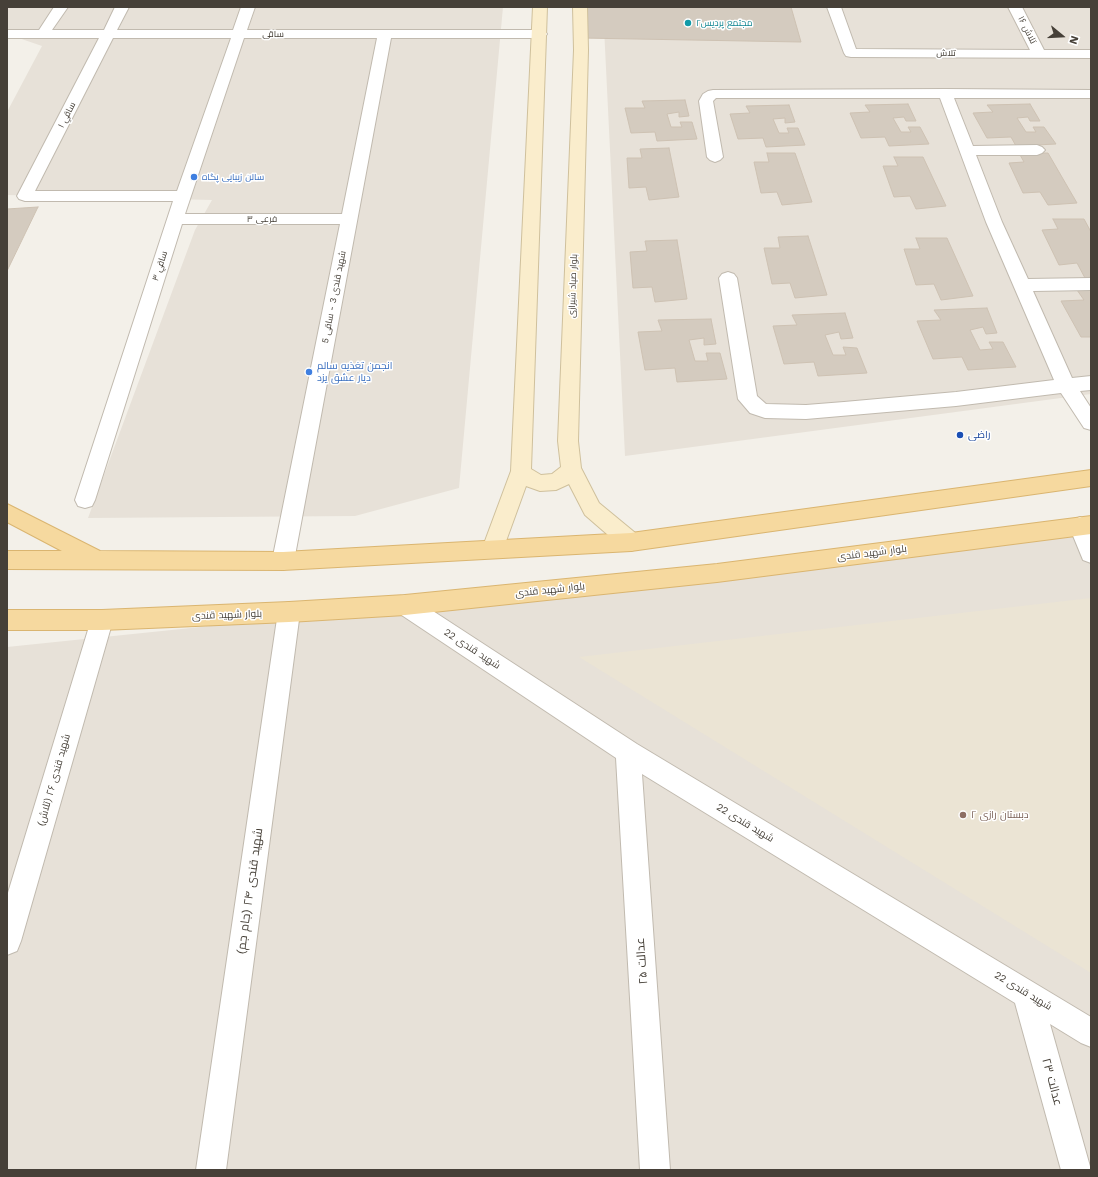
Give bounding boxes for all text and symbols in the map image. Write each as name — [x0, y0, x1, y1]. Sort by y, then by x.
street label: تلاش ۱۶ — [1015, 14, 1039, 46]
north arrow — [1042, 16, 1082, 56]
marker: مجتمع پردیس۲ — [683, 18, 693, 28]
place label: مجتمع پردیس۲ — [696, 18, 752, 28]
street label: ساقی — [262, 29, 284, 39]
text: N — [1066, 34, 1081, 46]
street label: تلاش — [936, 48, 956, 58]
street label: ساقي ۱ — [56, 100, 78, 130]
marker: سالن زیبایی پگاه — [189, 172, 199, 182]
place label: سالن زیبایی پگاه — [202, 172, 264, 182]
street label: فرعی ۳ — [247, 214, 277, 224]
street label: ساقي ۳ — [150, 250, 170, 282]
street label: شهید قندی 3 - ساقی 5 — [320, 250, 348, 344]
street label: بلوار صیاد شیرازی — [566, 254, 580, 318]
place label: انجمن تغذیه سالم دیار عشق یزد — [317, 360, 392, 384]
marker: انجمن تغذیه سالم دیار عشق یزد — [304, 367, 314, 377]
place label: راضی — [968, 429, 990, 441]
marker: راضی — [955, 430, 965, 440]
street label: بلوار شهید قندی — [836, 543, 908, 563]
street label: بلوار شهید قندی — [514, 580, 586, 600]
street label: بلوار شهید قندی — [192, 608, 262, 622]
street label: شهید قندی 22 — [441, 626, 503, 672]
street label: شهید قندی ۲۶ (تلاش) — [35, 733, 73, 827]
street label: شهید قندی 22 — [714, 801, 776, 845]
place label: دبستان رازی ۲ — [971, 809, 1029, 821]
marker: دبستان رازی ۲ — [958, 810, 968, 820]
street label: شهید قندی ۲۴ (جام جم) — [234, 827, 266, 955]
street label: عدالت ۲۵ — [633, 937, 651, 985]
street label: شهید قندی 22 — [992, 969, 1054, 1013]
street label: عدالت ۲۳ — [1039, 1057, 1065, 1107]

